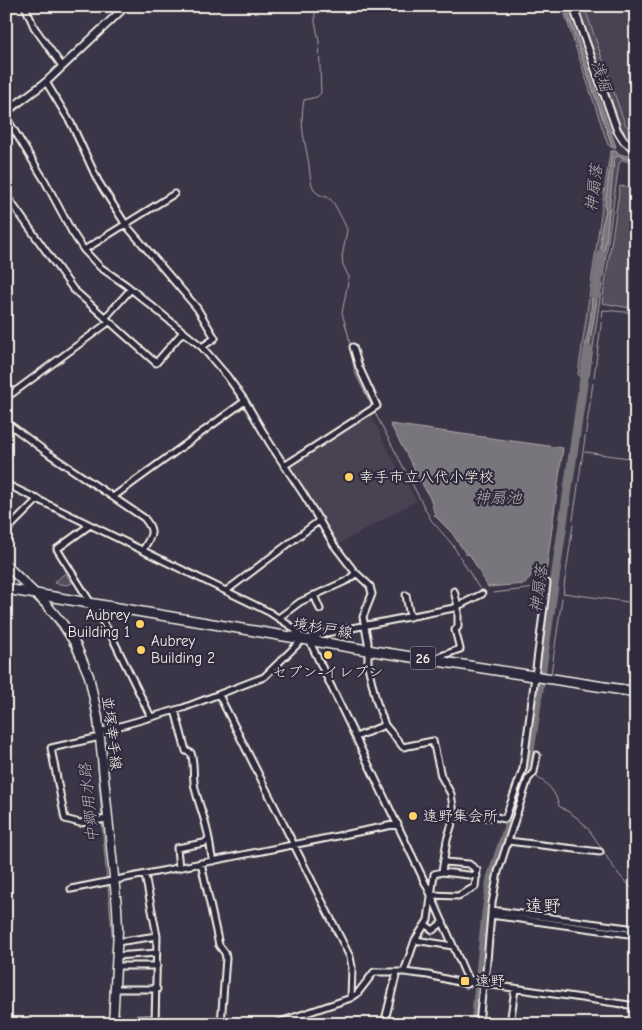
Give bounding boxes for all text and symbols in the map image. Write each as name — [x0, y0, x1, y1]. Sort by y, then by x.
water label: 浅堀 — [587, 58, 615, 95]
water label: 神扇落 — [582, 161, 606, 213]
place label: 幸手市立八代小学校 — [359, 468, 494, 486]
marker: 幸手市立八代小学校 — [343, 471, 355, 483]
water label: 神扇池 — [474, 489, 523, 507]
water label: 神扇落 — [527, 562, 552, 614]
place label: Aubrey Building 1 — [68, 606, 130, 641]
street label: 境杉戸線 — [292, 614, 354, 642]
marker: Aubrey Building 1 — [134, 618, 146, 630]
place label: Aubrey Building 2 — [151, 632, 215, 667]
marker: Aubrey Building 2 — [135, 644, 147, 656]
road number: 26 — [410, 646, 436, 670]
marker: セブン-イレブン — [322, 649, 334, 661]
place label: セブン-イレブン — [272, 663, 384, 681]
street label: 並塚幸手線 — [98, 695, 126, 771]
water label: 中郷用水路 — [76, 761, 102, 844]
place label: 遠野集会所 — [423, 807, 498, 825]
marker: 遠野集会所 — [407, 810, 419, 822]
district label: 遠野 — [525, 896, 561, 917]
place label: 遠野 — [475, 972, 505, 990]
marker: 遠野 — [459, 975, 471, 987]

